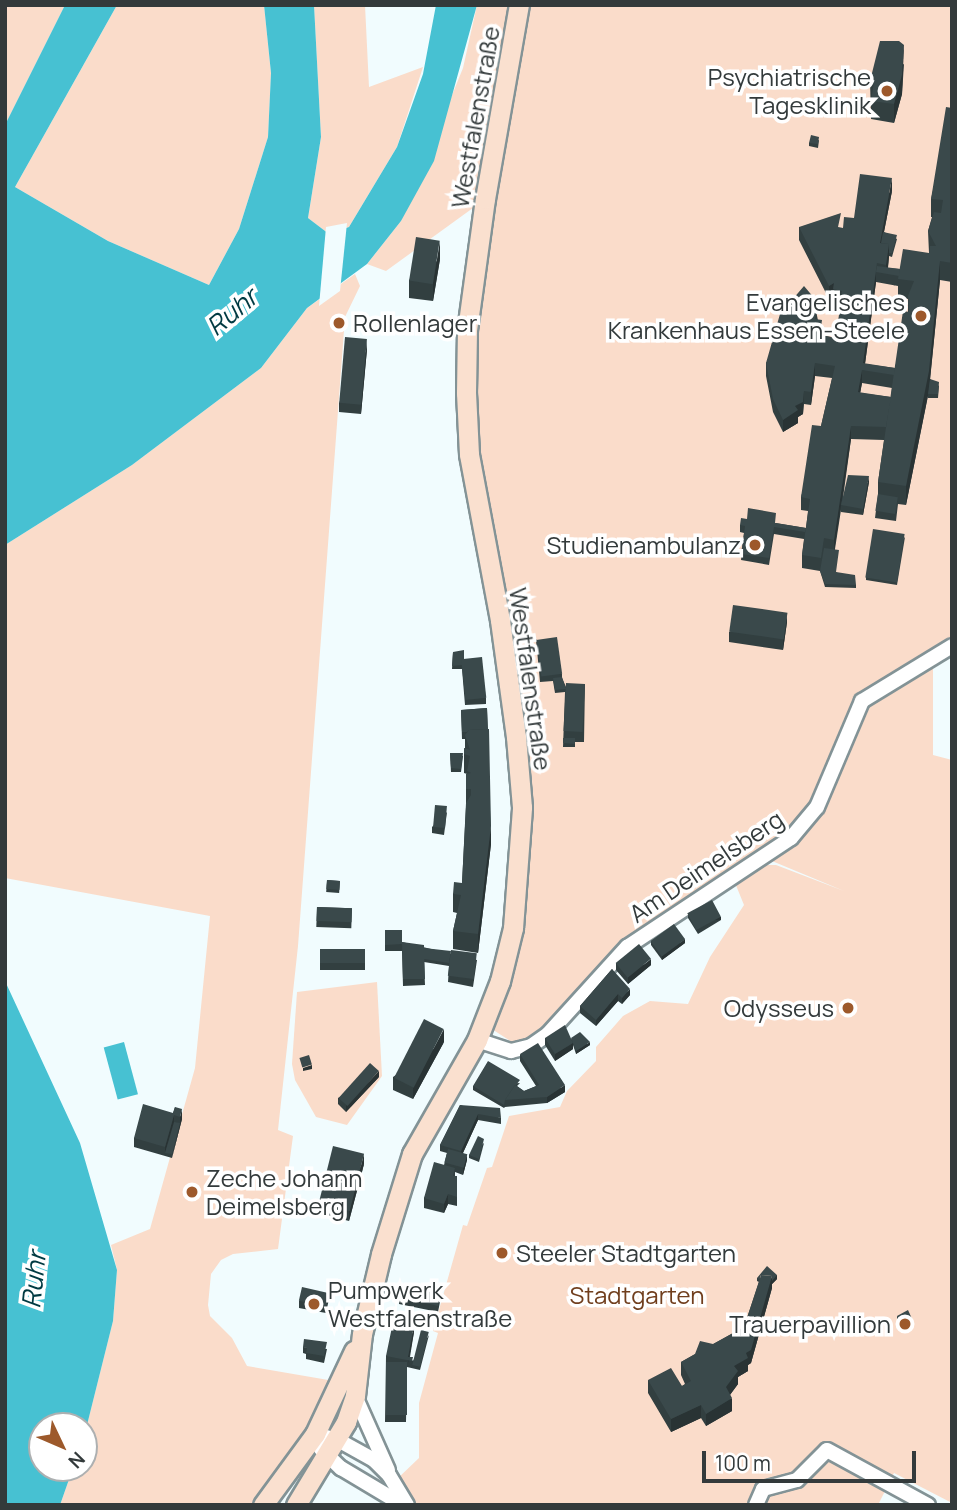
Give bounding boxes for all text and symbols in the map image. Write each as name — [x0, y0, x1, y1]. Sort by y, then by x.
street label: Westfalenstraße — [445, 24, 505, 210]
place label: Psychiatrische Tagesklinik — [708, 63, 871, 119]
marker: Psychiatrische Tagesklinik — [877, 81, 897, 101]
water label: Ruhr — [200, 282, 264, 342]
place label: Evangelisches Krankenhaus Essen-Steele — [608, 288, 905, 344]
marker: Evangelisches Krankenhaus Essen-Steele — [911, 306, 931, 326]
place label: Rollenlager — [353, 309, 477, 337]
marker: Rollenlager — [331, 315, 347, 331]
place label: Studienambulanz — [547, 531, 741, 559]
marker: Studienambulanz — [747, 537, 763, 553]
street label: Westfalenstraße — [504, 586, 558, 772]
street label: Am Deimelsberg — [624, 804, 788, 928]
place label: Odysseus — [724, 994, 834, 1022]
marker: Odysseus — [840, 1000, 856, 1016]
place label: Zeche Johann Deimelsberg — [206, 1164, 363, 1220]
marker: Zeche Johann Deimelsberg — [184, 1184, 200, 1200]
place label: Steeler Stadtgarten — [516, 1239, 736, 1267]
marker: Steeler Stadtgarten — [494, 1245, 510, 1261]
water label: Ruhr — [16, 1250, 52, 1310]
place label: Pumpwerk Westfalenstraße — [328, 1276, 512, 1332]
park label: Stadtgarten — [570, 1281, 704, 1309]
marker: Pumpwerk Westfalenstraße — [306, 1296, 322, 1312]
place label: Trauerpavillion — [729, 1310, 891, 1338]
marker: Trauerpavillion — [897, 1316, 913, 1332]
north arrow — [28, 1412, 98, 1482]
scale bar — [705, 1436, 918, 1480]
text: N — [63, 1446, 91, 1474]
text: 100 m — [715, 1449, 771, 1477]

